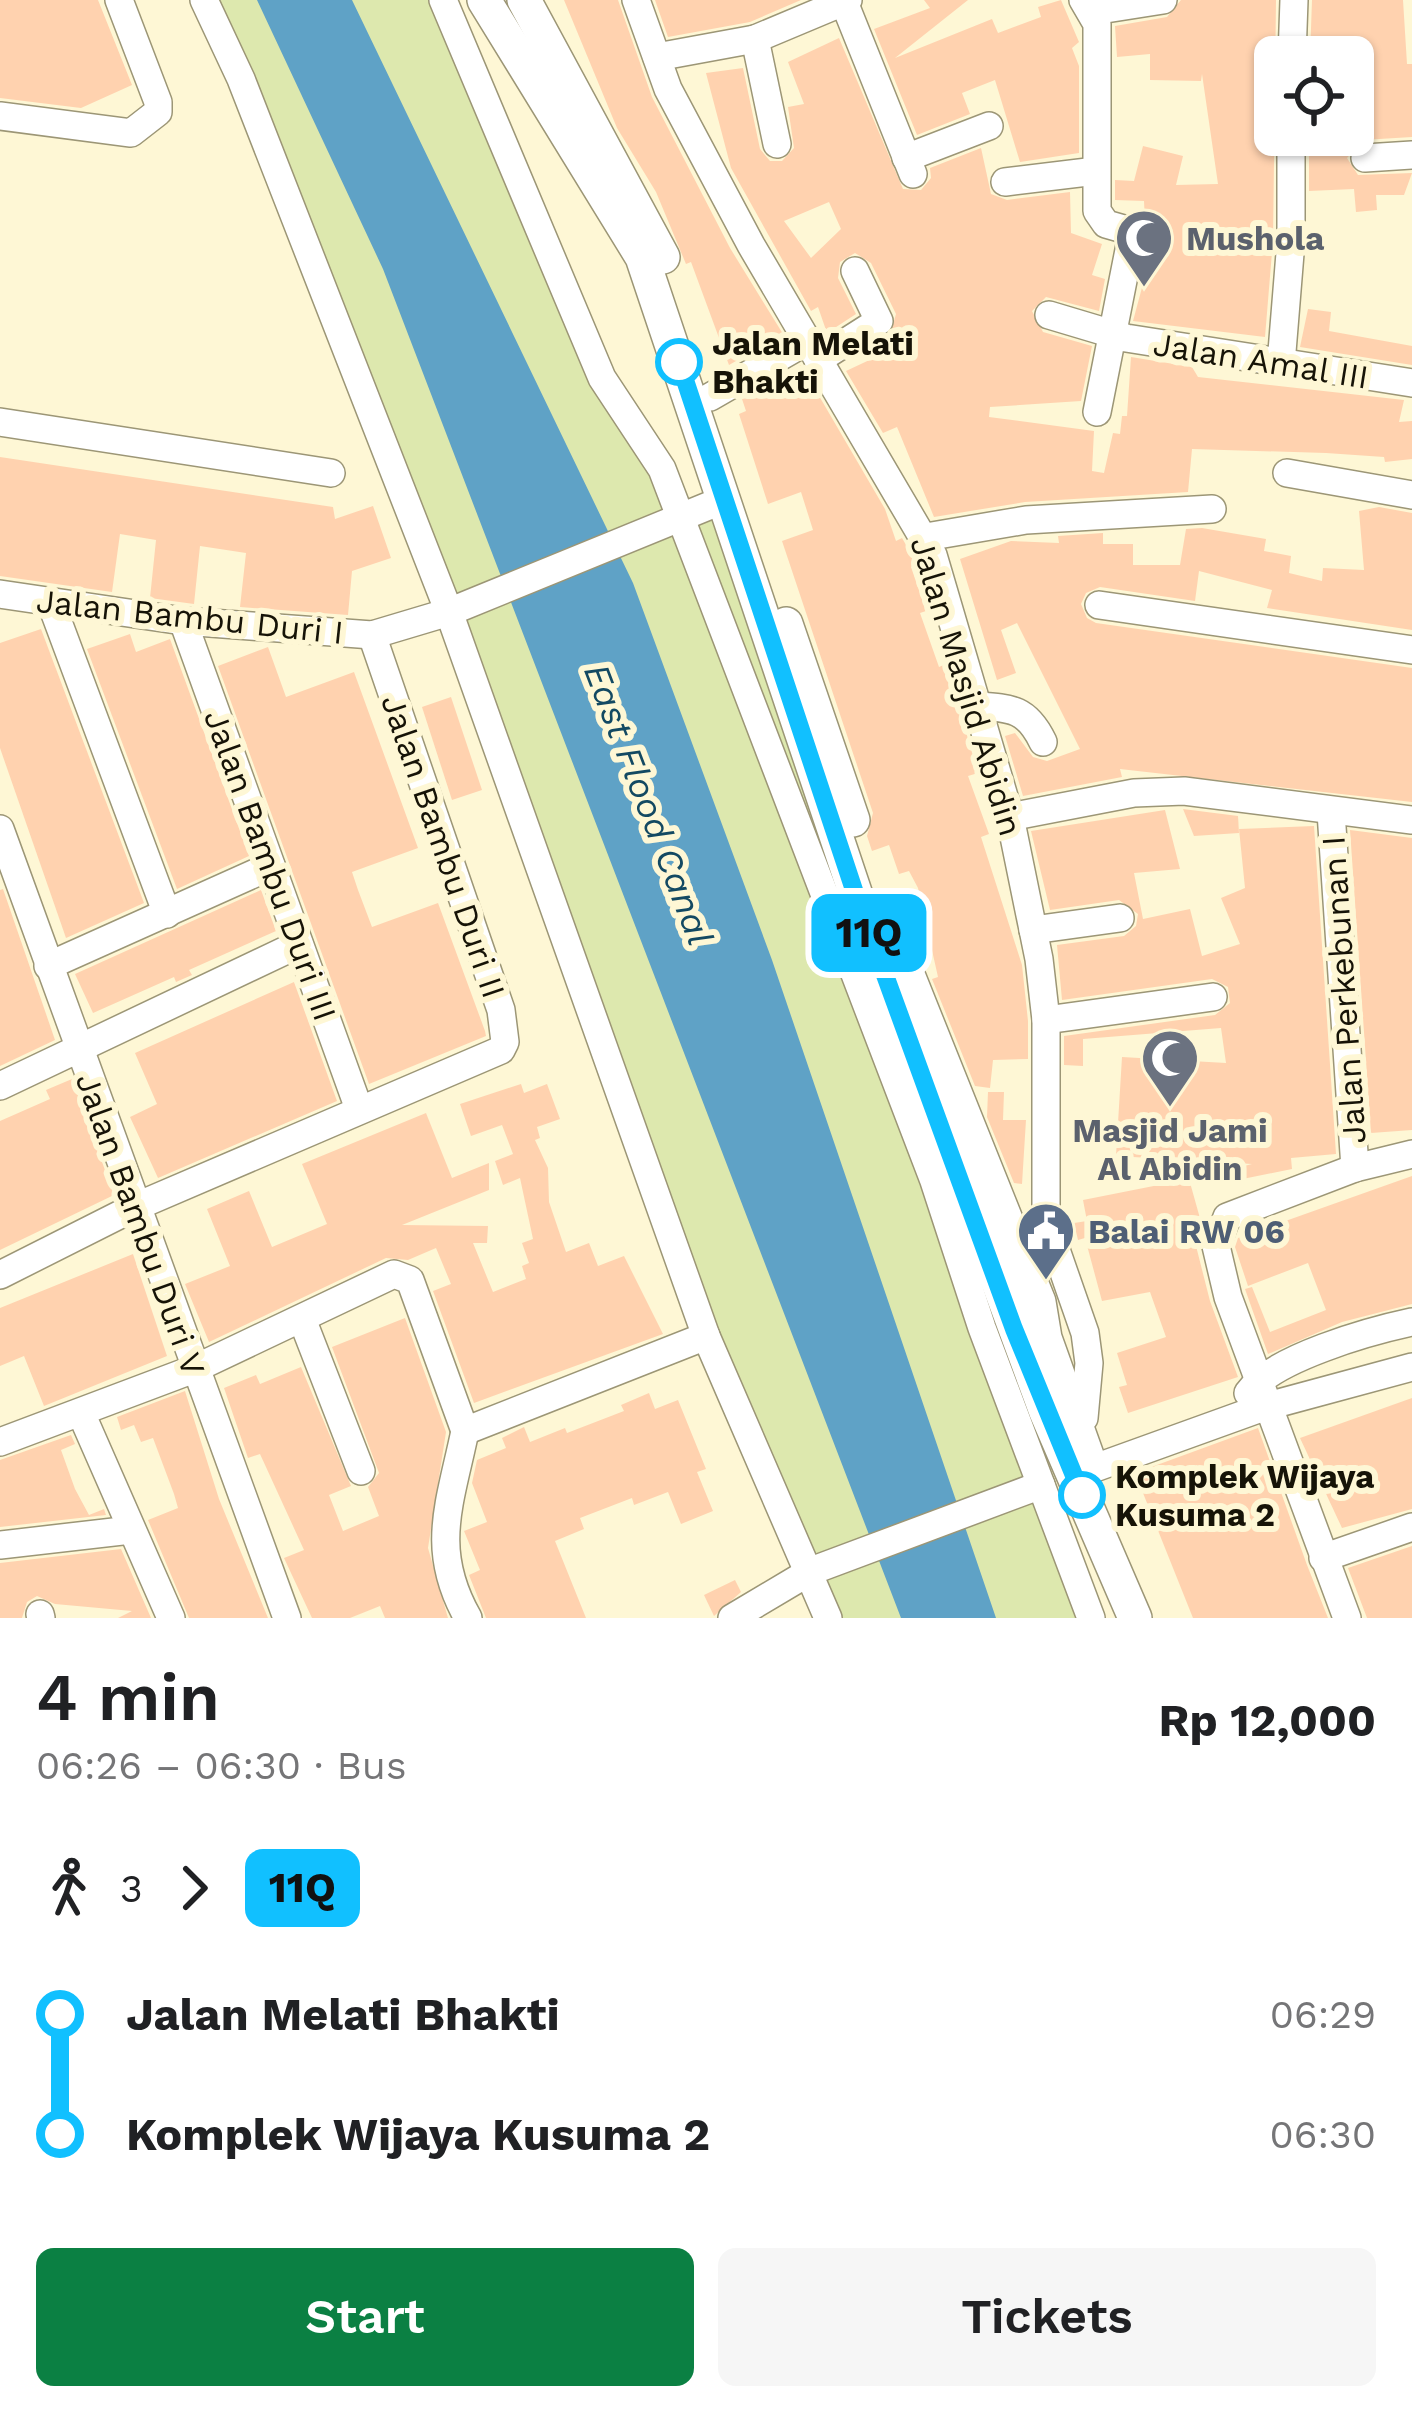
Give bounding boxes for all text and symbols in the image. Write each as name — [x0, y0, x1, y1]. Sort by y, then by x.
map controls — [1254, 36, 1374, 156]
button: locate — [1254, 36, 1374, 156]
mosque icon: Mushola — [1113, 207, 1175, 289]
place label: Mushola — [1186, 219, 1324, 258]
place label: Jalan Melati Bhakti — [712, 324, 914, 401]
street label: Jalan Amal III — [1151, 324, 1371, 397]
marker: Jalan Melati Bhakti — [657, 340, 701, 384]
street label: Jalan Masjid Abidin — [902, 532, 1031, 840]
street label: Jalan Bambu Duri I — [34, 581, 345, 652]
water label: East Flood Canal — [575, 658, 721, 951]
street label: Jalan Bambu Duri II — [373, 689, 514, 1003]
street label: Jalan Bambu Duri III — [196, 704, 345, 1026]
street label: Jalan Perkebunan I — [1313, 835, 1374, 1145]
line badge: 11Q — [800, 894, 938, 972]
text: 11Q — [835, 908, 903, 957]
mosque icon: Masjid Jami Al Abidin — [1139, 1027, 1201, 1109]
street label: Jalan Bambu Duri V — [68, 1068, 213, 1381]
place label: Masjid Jami Al Abidin — [1072, 1111, 1268, 1188]
public building icon: Balai RW 06 — [1015, 1200, 1077, 1282]
place label: Balai RW 06 — [1088, 1212, 1285, 1251]
place label: Komplek Wijaya Kusuma 2 — [1115, 1457, 1374, 1534]
marker: Komplek Wijaya Kusuma 2 — [1060, 1473, 1104, 1517]
text: 4 min — [36, 1659, 220, 1736]
text: Rp 12,000 — [1159, 1694, 1376, 1747]
text: 06:26 – 06:30 · Bus — [36, 1743, 406, 1788]
icon: walk — [36, 1855, 102, 1921]
icon: forward — [161, 1855, 227, 1921]
text: 11Q — [269, 1863, 336, 1912]
text: 3 — [120, 1866, 143, 1911]
text: Jalan Melati Bhakti — [126, 1988, 560, 2041]
text: 06:29 — [1270, 1992, 1376, 2037]
text: Komplek Wijaya Kusuma 2 — [126, 2108, 710, 2161]
text: 06:30 — [1269, 2112, 1376, 2157]
button: Start — [36, 2248, 694, 2386]
button: Tickets — [718, 2248, 1376, 2386]

